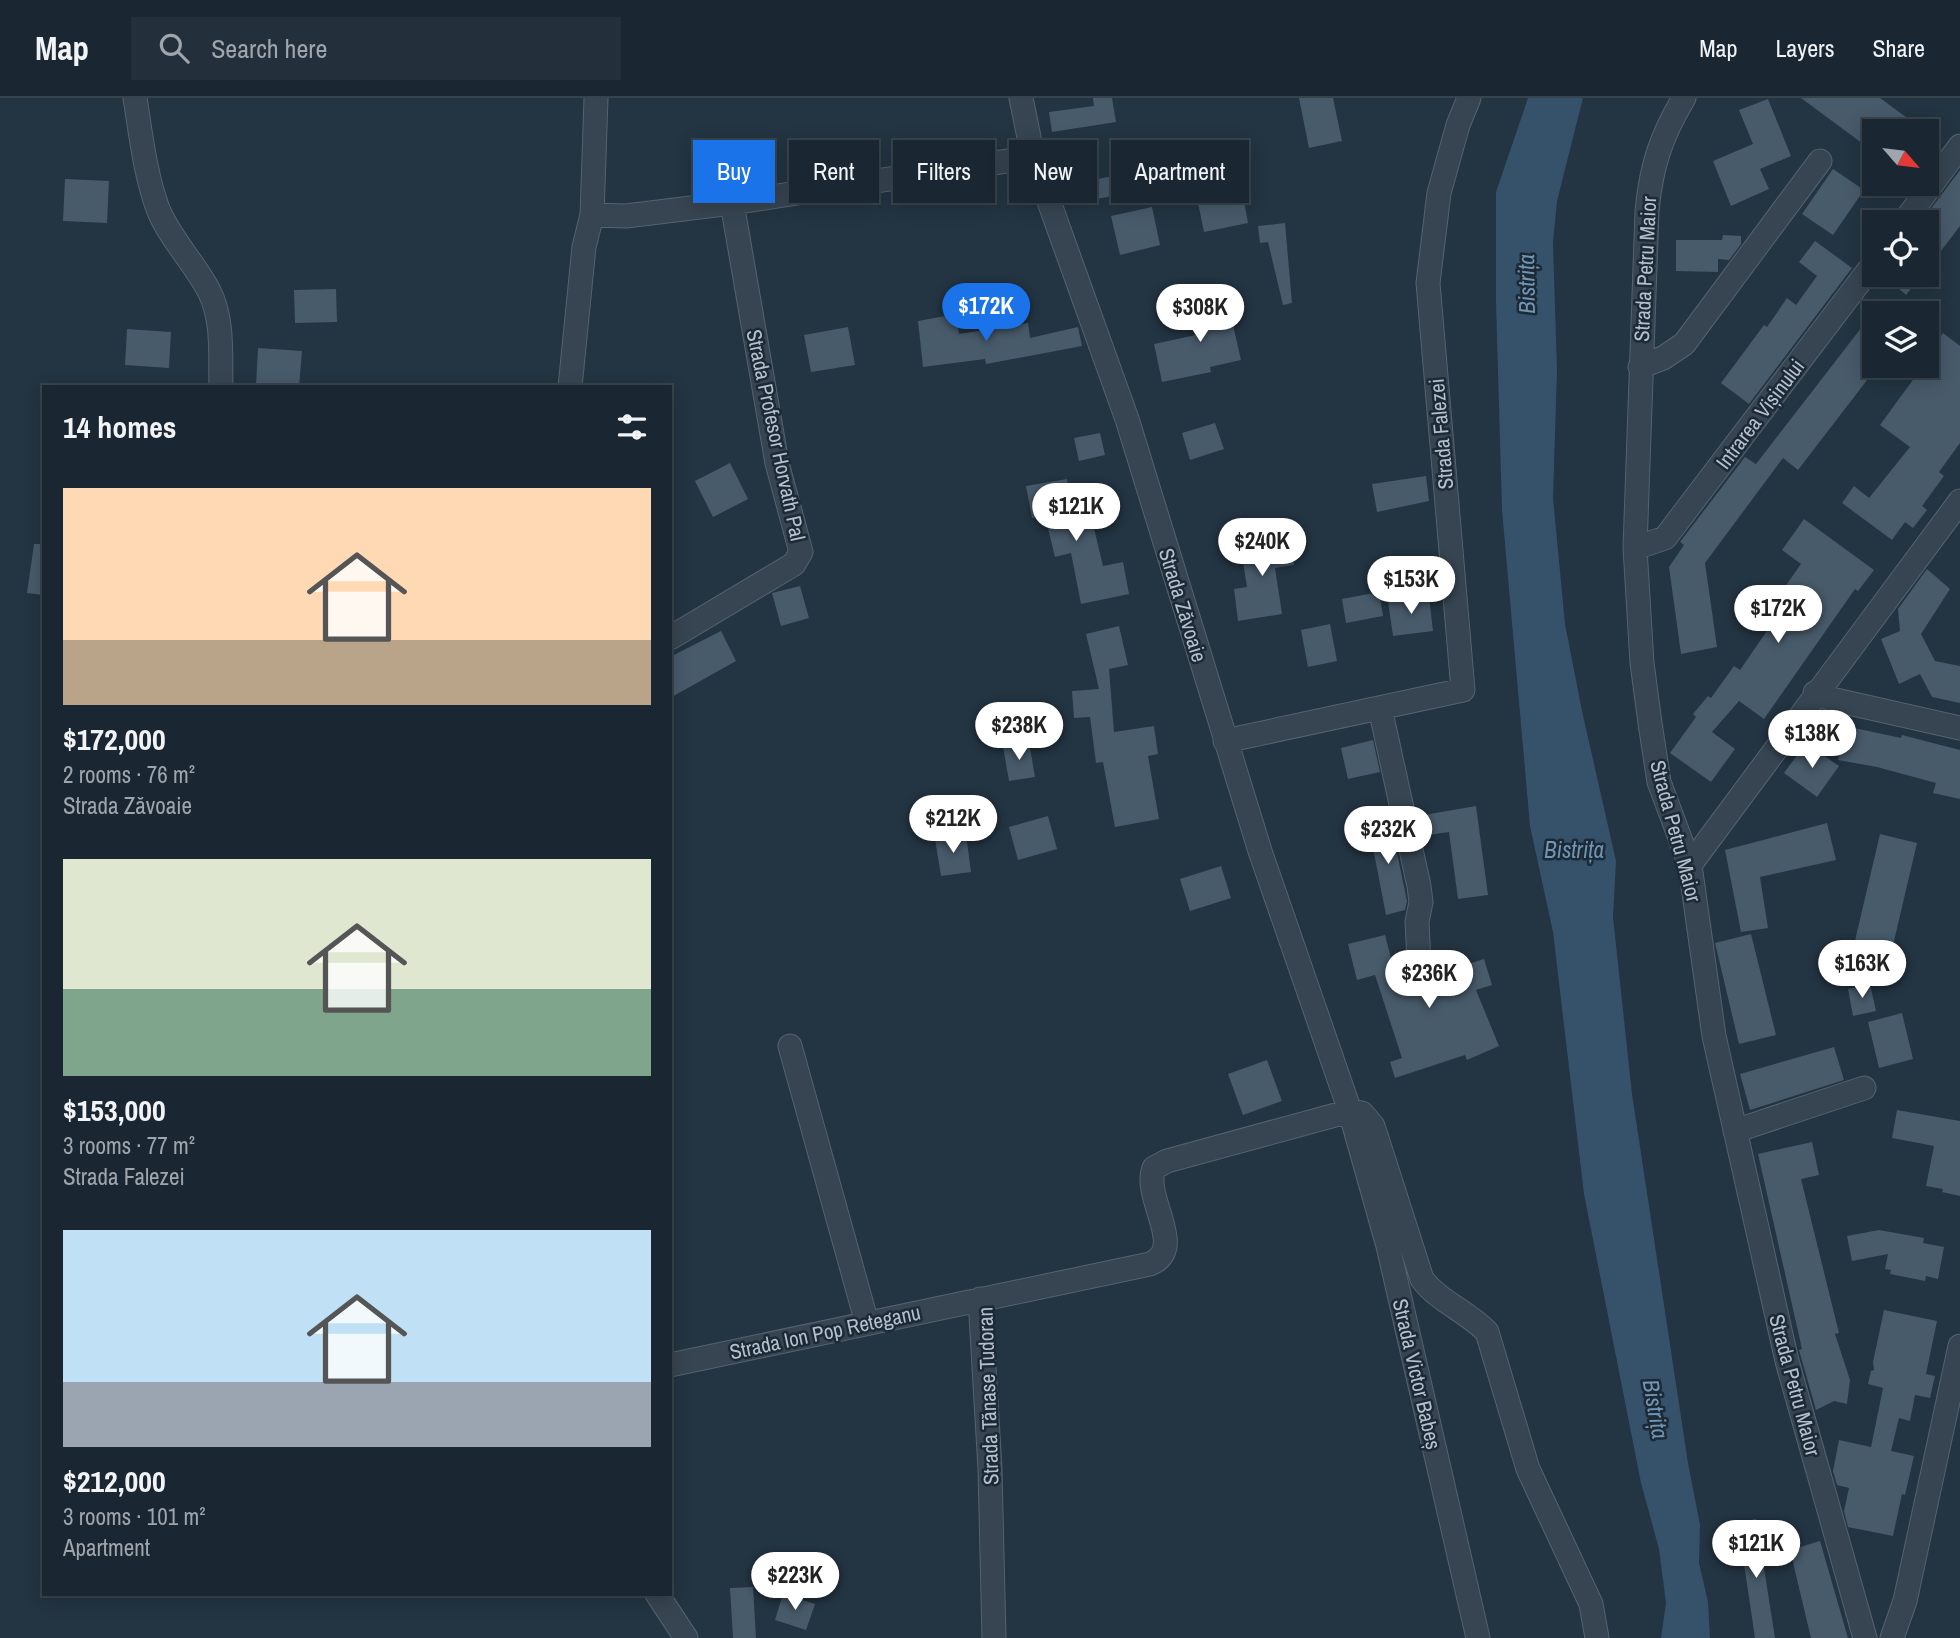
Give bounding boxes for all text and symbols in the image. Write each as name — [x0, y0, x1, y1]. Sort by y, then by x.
search box — [131, 17, 621, 80]
text: Map — [35, 26, 89, 70]
icon: search — [155, 29, 193, 67]
text: Search here — [211, 31, 327, 66]
text: Map — [1699, 32, 1737, 64]
text: Layers — [1775, 32, 1834, 64]
text: Share — [1872, 32, 1925, 64]
north arrow — [1862, 119, 1939, 196]
map controls — [1862, 119, 1939, 378]
chip: Buy — [693, 140, 775, 203]
chip: Rent — [789, 140, 879, 203]
chip: Filters — [893, 140, 995, 203]
chip: New — [1009, 140, 1097, 203]
chip: Apartment — [1111, 140, 1249, 203]
street label: Strada Petru Maior — [1627, 195, 1663, 342]
button: locate — [1862, 210, 1939, 287]
water label: Bistrița — [1510, 254, 1542, 314]
pin: $172K — [937, 284, 1035, 343]
pin: $308K — [1151, 285, 1249, 344]
text: $172K — [958, 290, 1014, 321]
text: $308K — [1172, 291, 1228, 322]
button: layers — [1862, 301, 1939, 378]
street label: Strada Profesor Horvath Pal — [739, 327, 813, 543]
street label: Intrarea Vișinului — [1709, 353, 1811, 475]
street label: Strada Falezei — [1422, 377, 1460, 491]
text: 14 homes — [63, 407, 177, 447]
icon: filters — [613, 408, 651, 446]
pin: $121K — [1027, 484, 1125, 543]
text: $121K — [1048, 490, 1104, 521]
pin: $240K — [1213, 518, 1311, 578]
text: $240K — [1234, 525, 1290, 556]
icon: home — [294, 534, 420, 660]
street label: Strada Zăvoaie — [1152, 544, 1214, 666]
pin: $153K — [1362, 556, 1460, 616]
text: $153K — [1383, 563, 1439, 594]
pin: $172K — [1729, 586, 1827, 645]
text: $172K — [1750, 592, 1806, 623]
pin: $238K — [970, 702, 1068, 762]
text: $238K — [991, 709, 1047, 740]
pin: $138K — [1763, 710, 1861, 770]
text: $138K — [1784, 717, 1840, 748]
text: $172,000 — [63, 719, 166, 759]
street label: Strada Petru Maior — [1643, 757, 1709, 905]
text: 2 rooms · 76 m² — [63, 759, 195, 790]
text: Strada Zăvoaie — [63, 790, 192, 821]
pin: $212K — [904, 796, 1002, 855]
text: $212K — [925, 802, 981, 833]
pin: $232K — [1339, 806, 1437, 866]
text: $232K — [1360, 813, 1416, 844]
water label: Bistrița — [1544, 834, 1604, 865]
icon: home — [294, 905, 420, 1031]
pin: $163K — [1813, 940, 1911, 1000]
text: $163K — [1834, 947, 1890, 978]
pin: $236K — [1380, 950, 1478, 1010]
text: $236K — [1401, 957, 1457, 988]
text: $153,000 — [63, 1090, 166, 1130]
text: 3 rooms · 77 m² — [63, 1130, 195, 1161]
text: Strada Falezei — [63, 1161, 185, 1192]
icon: home — [294, 1276, 420, 1402]
street label: Strada Victor Babeș — [1386, 1296, 1448, 1452]
street label: Strada Ion Pop Reteganu — [727, 1298, 923, 1366]
street label: Strada Tănase Tudoran — [970, 1306, 1006, 1486]
street label: Strada Petru Maior — [1762, 1311, 1828, 1459]
water label: Bistrița — [1636, 1377, 1676, 1441]
text: $212,000 — [63, 1461, 166, 1501]
text: 3 rooms · 101 m² — [63, 1501, 206, 1532]
pin: $121K — [1707, 1520, 1805, 1580]
text: $121K — [1728, 1527, 1784, 1558]
text: Apartment — [63, 1532, 150, 1563]
pin: $223K — [746, 1552, 844, 1612]
text: $223K — [767, 1559, 823, 1590]

